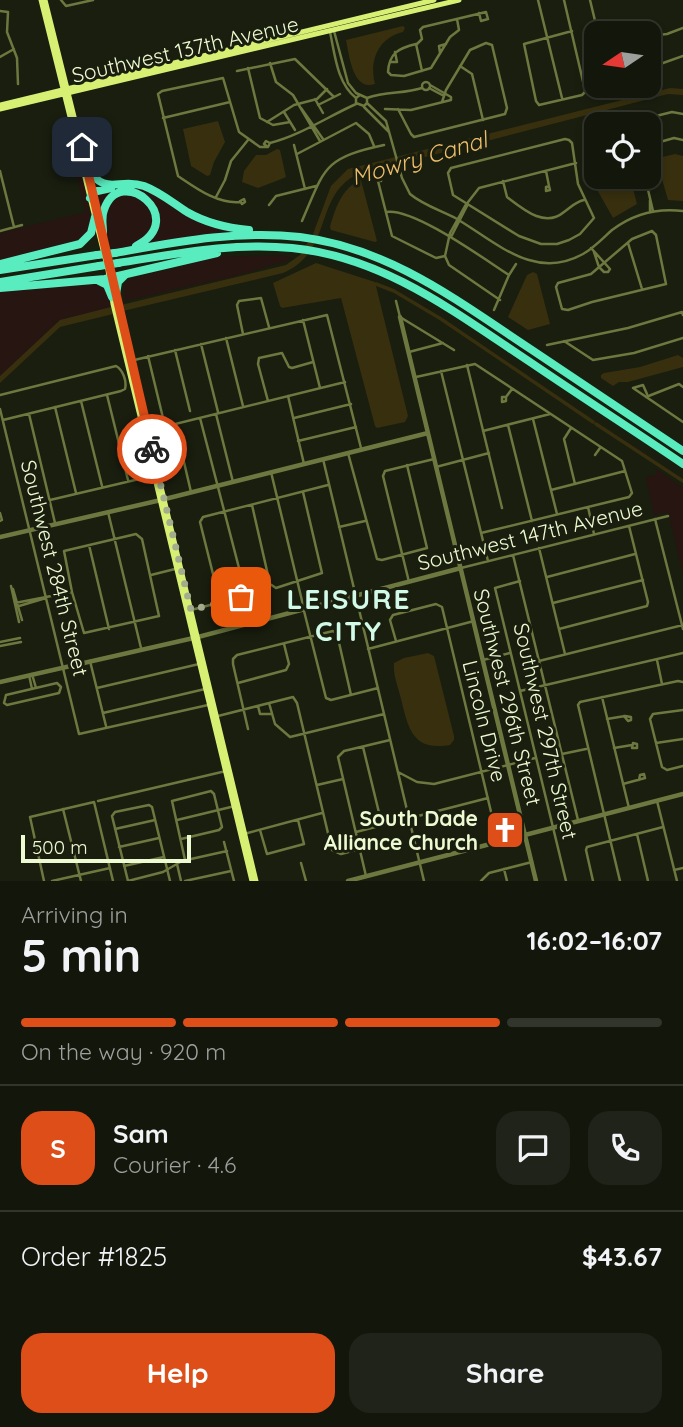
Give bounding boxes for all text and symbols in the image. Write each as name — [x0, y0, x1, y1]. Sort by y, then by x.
street label: Southwest 137th Avenue — [69, 10, 301, 88]
north arrow — [584, 21, 662, 98]
map controls — [584, 21, 661, 189]
button: locate — [584, 112, 661, 189]
pin — [52, 117, 112, 177]
water label: Mowry Canal — [348, 124, 493, 191]
icon: home — [63, 128, 101, 166]
courier — [117, 414, 187, 484]
icon: bike — [133, 430, 171, 468]
street label: Southwest 284th Street — [16, 457, 94, 679]
street label: Southwest 147th Avenue — [415, 494, 645, 576]
pin — [211, 567, 271, 627]
icon: bag — [222, 578, 260, 616]
district label: LEISURE CITY — [286, 581, 412, 648]
street label: Southwest 296th Street — [468, 586, 548, 808]
street label: Southwest 297th Street — [508, 620, 584, 842]
street label: Lincoln Drive — [457, 657, 513, 785]
place label: South Dade Alliance Church — [324, 805, 478, 855]
church icon: South Dade Alliance Church — [484, 809, 526, 851]
scale bar — [21, 832, 191, 864]
text: 500 m — [32, 835, 87, 859]
text: Arriving in — [21, 900, 128, 929]
text: 16:02–16:07 — [526, 924, 662, 957]
text: 5 min — [21, 926, 141, 984]
text: On the way · 920 m — [21, 1037, 226, 1066]
button: chat — [496, 1111, 570, 1185]
button: phone — [588, 1111, 662, 1185]
text: Sam — [113, 1117, 169, 1150]
text: S — [50, 1132, 66, 1165]
text: Courier · 4.6 — [113, 1150, 236, 1179]
text: Order #1825 — [21, 1240, 167, 1273]
text: $43.67 — [582, 1240, 662, 1273]
button: Help — [21, 1333, 335, 1413]
button: Share — [349, 1333, 662, 1413]

